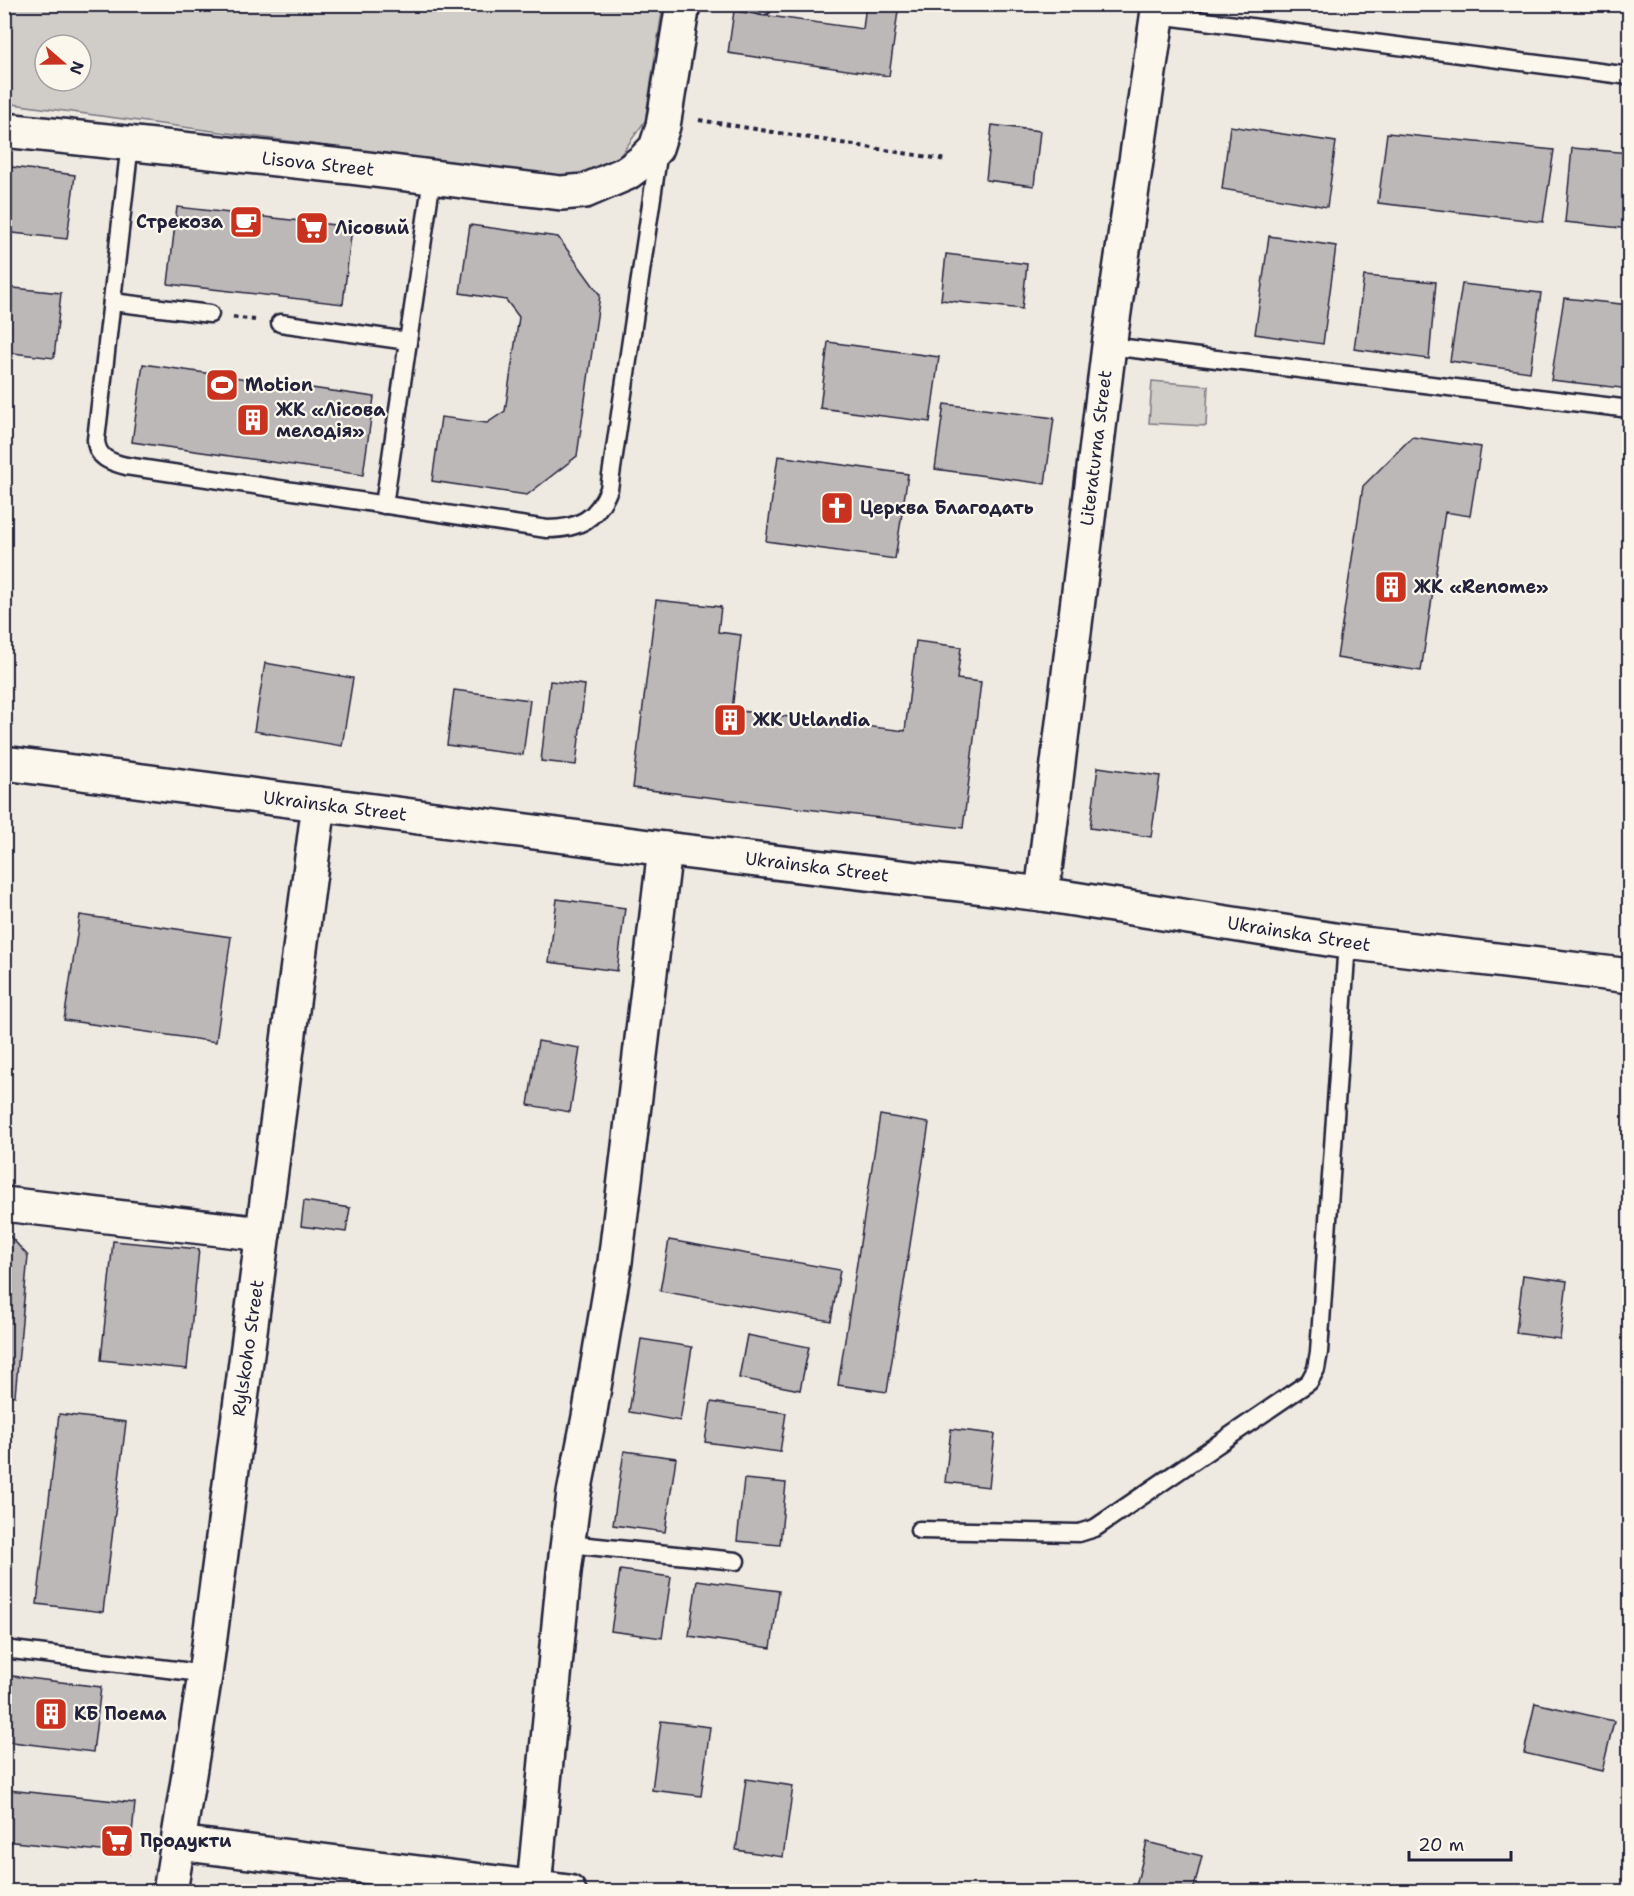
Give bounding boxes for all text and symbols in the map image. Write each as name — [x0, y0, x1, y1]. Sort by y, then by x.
north arrow — [33, 33, 93, 93]
text: N — [65, 58, 89, 78]
street label: Lisova Street — [261, 146, 376, 182]
cafe icon: Стрекоза — [228, 204, 264, 240]
place label: Стрекоза — [136, 210, 224, 234]
supermarket icon: Лісовий — [294, 210, 330, 246]
place label: Лісовий — [335, 216, 410, 240]
sports icon: Motion — [204, 367, 240, 403]
street label: Literaturna Street — [1075, 369, 1117, 527]
place label: Motion — [245, 373, 313, 397]
place label: ЖК «Лісова мелодія» — [276, 398, 386, 443]
building icon: ЖК «Лісова мелодія» — [235, 402, 271, 438]
church icon: Церква Благодать — [819, 490, 855, 526]
place label: Церква Благодать — [860, 496, 1034, 520]
building icon: ЖК «Renome» — [1373, 569, 1409, 605]
place label: ЖК «Renome» — [1414, 575, 1548, 599]
building icon: ЖК Utlandia — [712, 702, 748, 738]
place label: ЖК Utlandia — [753, 708, 871, 732]
street label: Ukrainska Street — [262, 785, 408, 827]
street label: Ukrainska Street — [744, 846, 890, 888]
street label: Ukrainska Street — [1226, 911, 1373, 957]
street label: Rylskoho Street — [227, 1278, 269, 1418]
building icon: КБ Поема — [33, 1696, 69, 1732]
place label: КБ Поема — [74, 1702, 167, 1726]
supermarket icon: Продукти — [99, 1823, 135, 1859]
scale bar — [1409, 1824, 1511, 1862]
place label: Продукти — [140, 1829, 232, 1853]
text: 20 m — [1418, 1833, 1464, 1857]

